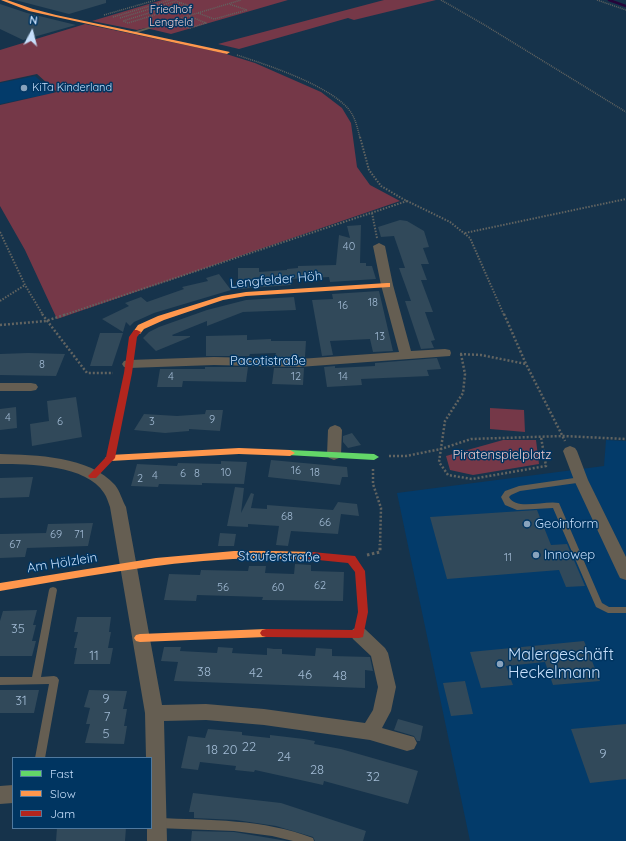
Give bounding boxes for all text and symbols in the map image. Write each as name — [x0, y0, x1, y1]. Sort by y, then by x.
park label: Friedhof Lengfeld — [149, 3, 193, 29]
north arrow — [12, 12, 52, 52]
text: N — [29, 13, 38, 28]
place label: KiTa Kinderland — [32, 81, 112, 95]
marker: KiTa Kinderland — [19, 83, 29, 93]
house number: 40 — [343, 240, 355, 254]
street label: Lengfelder Höh — [229, 268, 323, 292]
house number: 18 — [368, 296, 378, 310]
house number: 16 — [338, 299, 348, 313]
house number: 13 — [375, 330, 385, 344]
street label: Pacotistraße — [230, 353, 306, 369]
house number: 8 — [39, 358, 45, 372]
house number: 4 — [168, 370, 174, 384]
house number: 12 — [291, 370, 301, 384]
house number: 14 — [338, 370, 348, 384]
house number: 4 — [5, 411, 11, 425]
house number: 9 — [209, 413, 215, 427]
house number: 6 — [57, 415, 63, 429]
house number: 3 — [149, 415, 155, 429]
park label: Piratenspielplatz — [453, 447, 551, 463]
house number: 16 — [291, 464, 301, 478]
house number: 10 — [221, 466, 231, 480]
house number: 18 — [310, 466, 320, 480]
house number: 6 — [180, 467, 186, 481]
house number: 8 — [194, 467, 200, 481]
house number: 4 — [152, 469, 158, 483]
house number: 2 — [137, 472, 143, 486]
house number: 68 — [281, 510, 293, 524]
house number: 66 — [319, 516, 331, 530]
place label: Geoinform — [535, 516, 598, 532]
marker: Geoinform — [522, 519, 532, 529]
house number: 69 — [50, 528, 62, 542]
house number: 71 — [74, 528, 84, 542]
house number: 67 — [9, 538, 21, 552]
place label: Innowep — [544, 547, 595, 563]
street label: Stauferstraße — [238, 548, 320, 566]
street label: Am Hölzlein — [26, 550, 98, 576]
marker: Innowep — [531, 550, 541, 560]
house number: 11 — [504, 551, 512, 565]
house number: 62 — [314, 579, 326, 593]
house number: 56 — [217, 581, 229, 595]
house number: 60 — [272, 581, 284, 595]
house number: 35 — [11, 621, 25, 637]
place label: Malergeschäft Heckelmann — [508, 645, 614, 683]
house number: 11 — [89, 648, 99, 664]
marker: Malergeschäft Heckelmann — [495, 659, 505, 669]
house number: 38 — [197, 664, 211, 680]
house number: 42 — [249, 665, 263, 681]
house number: 46 — [298, 667, 312, 683]
house number: 48 — [333, 668, 347, 684]
house number: 9 — [102, 691, 110, 707]
house number: 31 — [15, 693, 27, 709]
house number: 7 — [104, 709, 110, 725]
house number: 5 — [102, 726, 110, 742]
house number: 22 — [242, 739, 256, 755]
house number: 18 — [206, 742, 218, 758]
house number: 20 — [223, 742, 237, 758]
house number: 9 — [599, 746, 607, 762]
house number: 24 — [277, 749, 291, 765]
legend — [12, 757, 152, 829]
house number: 28 — [310, 762, 324, 778]
text: Fast — [50, 766, 74, 781]
house number: 32 — [366, 769, 380, 785]
text: Slow — [50, 786, 76, 801]
text: Jam — [50, 806, 75, 821]

